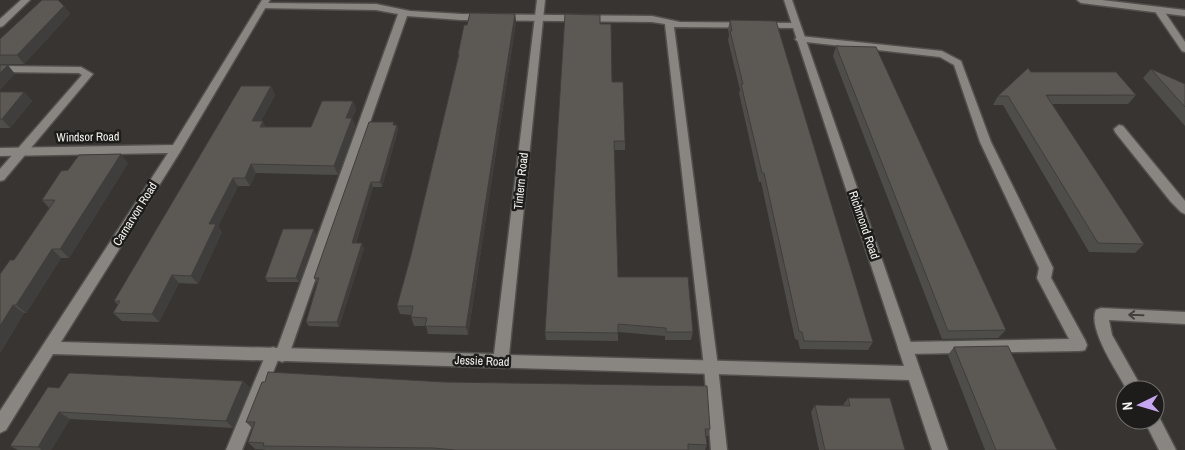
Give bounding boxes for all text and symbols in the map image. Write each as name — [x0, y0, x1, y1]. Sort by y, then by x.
street label: Windsor Road — [56, 128, 120, 146]
street label: Tintern Road — [510, 152, 532, 210]
street label: Carnarvon Road — [109, 179, 161, 249]
street label: Richmond Road — [845, 189, 883, 261]
one-way arrow — [1129, 311, 1145, 320]
street label: Jessie Road — [454, 352, 510, 370]
north arrow — [1115, 380, 1165, 430]
text: N — [1118, 401, 1136, 411]

